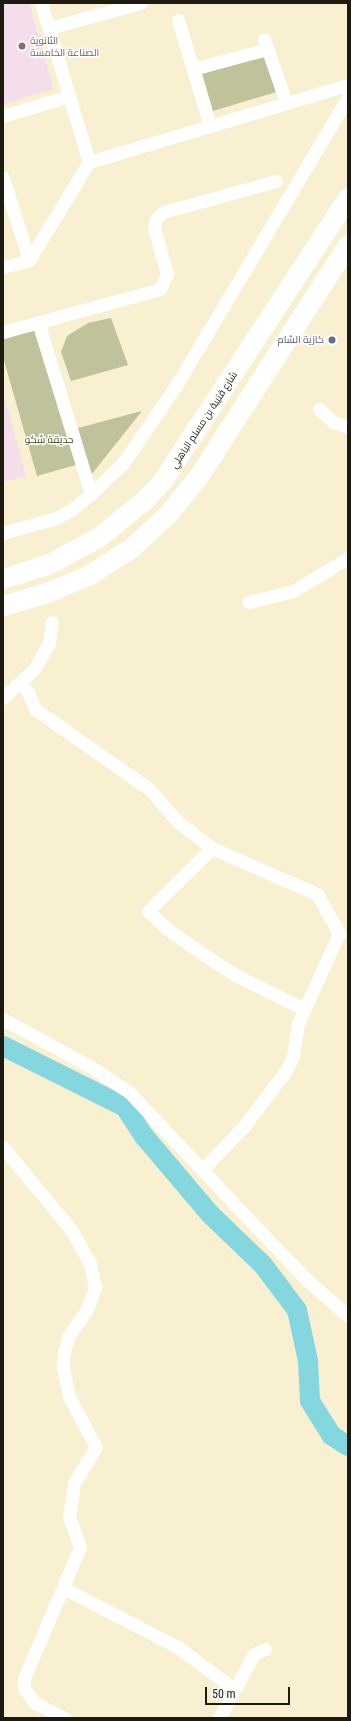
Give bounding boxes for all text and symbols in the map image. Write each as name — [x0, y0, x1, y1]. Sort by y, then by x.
place label: الثانوية الصناعة الخامسة — [30, 34, 99, 58]
marker: الثانوية الصناعة الخامسة — [17, 41, 27, 51]
place label: كازية الشام — [277, 334, 324, 346]
marker: كازية الشام — [327, 335, 337, 345]
street label: شارع قتيبة بن مسلم الباهلي — [168, 369, 240, 471]
park label: حديقة شكو — [25, 434, 73, 446]
scale bar — [207, 1679, 292, 1705]
text: 50 m — [212, 1687, 236, 1701]

